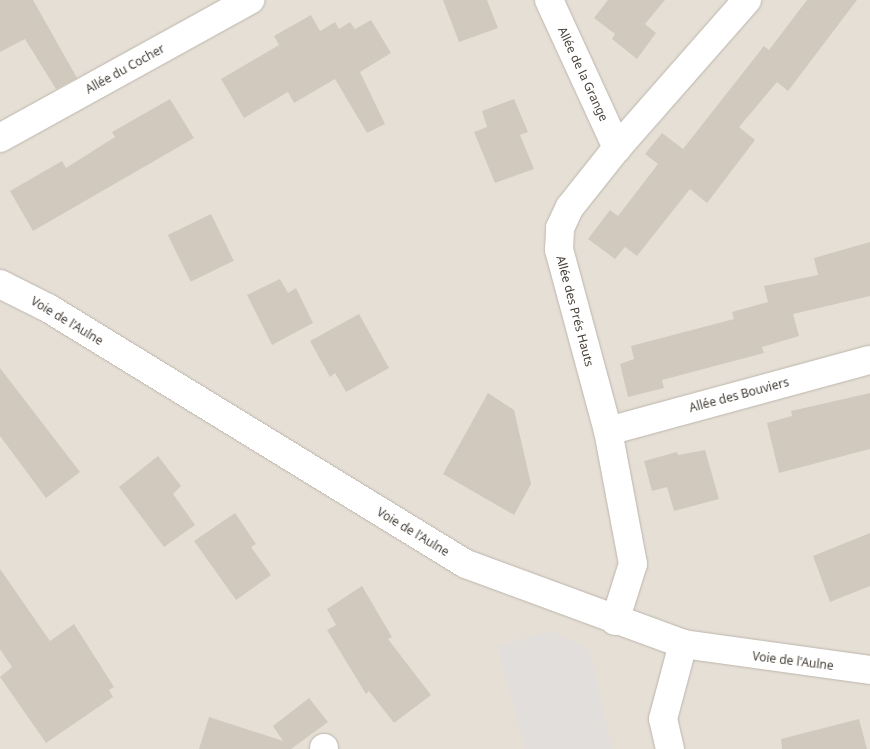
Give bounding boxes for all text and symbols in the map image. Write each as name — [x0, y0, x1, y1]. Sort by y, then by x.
street label: Allée de la Grange — [555, 25, 611, 123]
street label: Allée du Cocher — [83, 41, 167, 97]
street label: Allée des Prés Hauts — [553, 254, 597, 368]
street label: Voie de l'Aulne — [28, 294, 106, 348]
street label: Allée des Bouviers — [688, 375, 790, 415]
street label: Voie de l'Aulne — [374, 505, 452, 559]
street label: Voie de l'Aulne — [752, 649, 834, 673]

